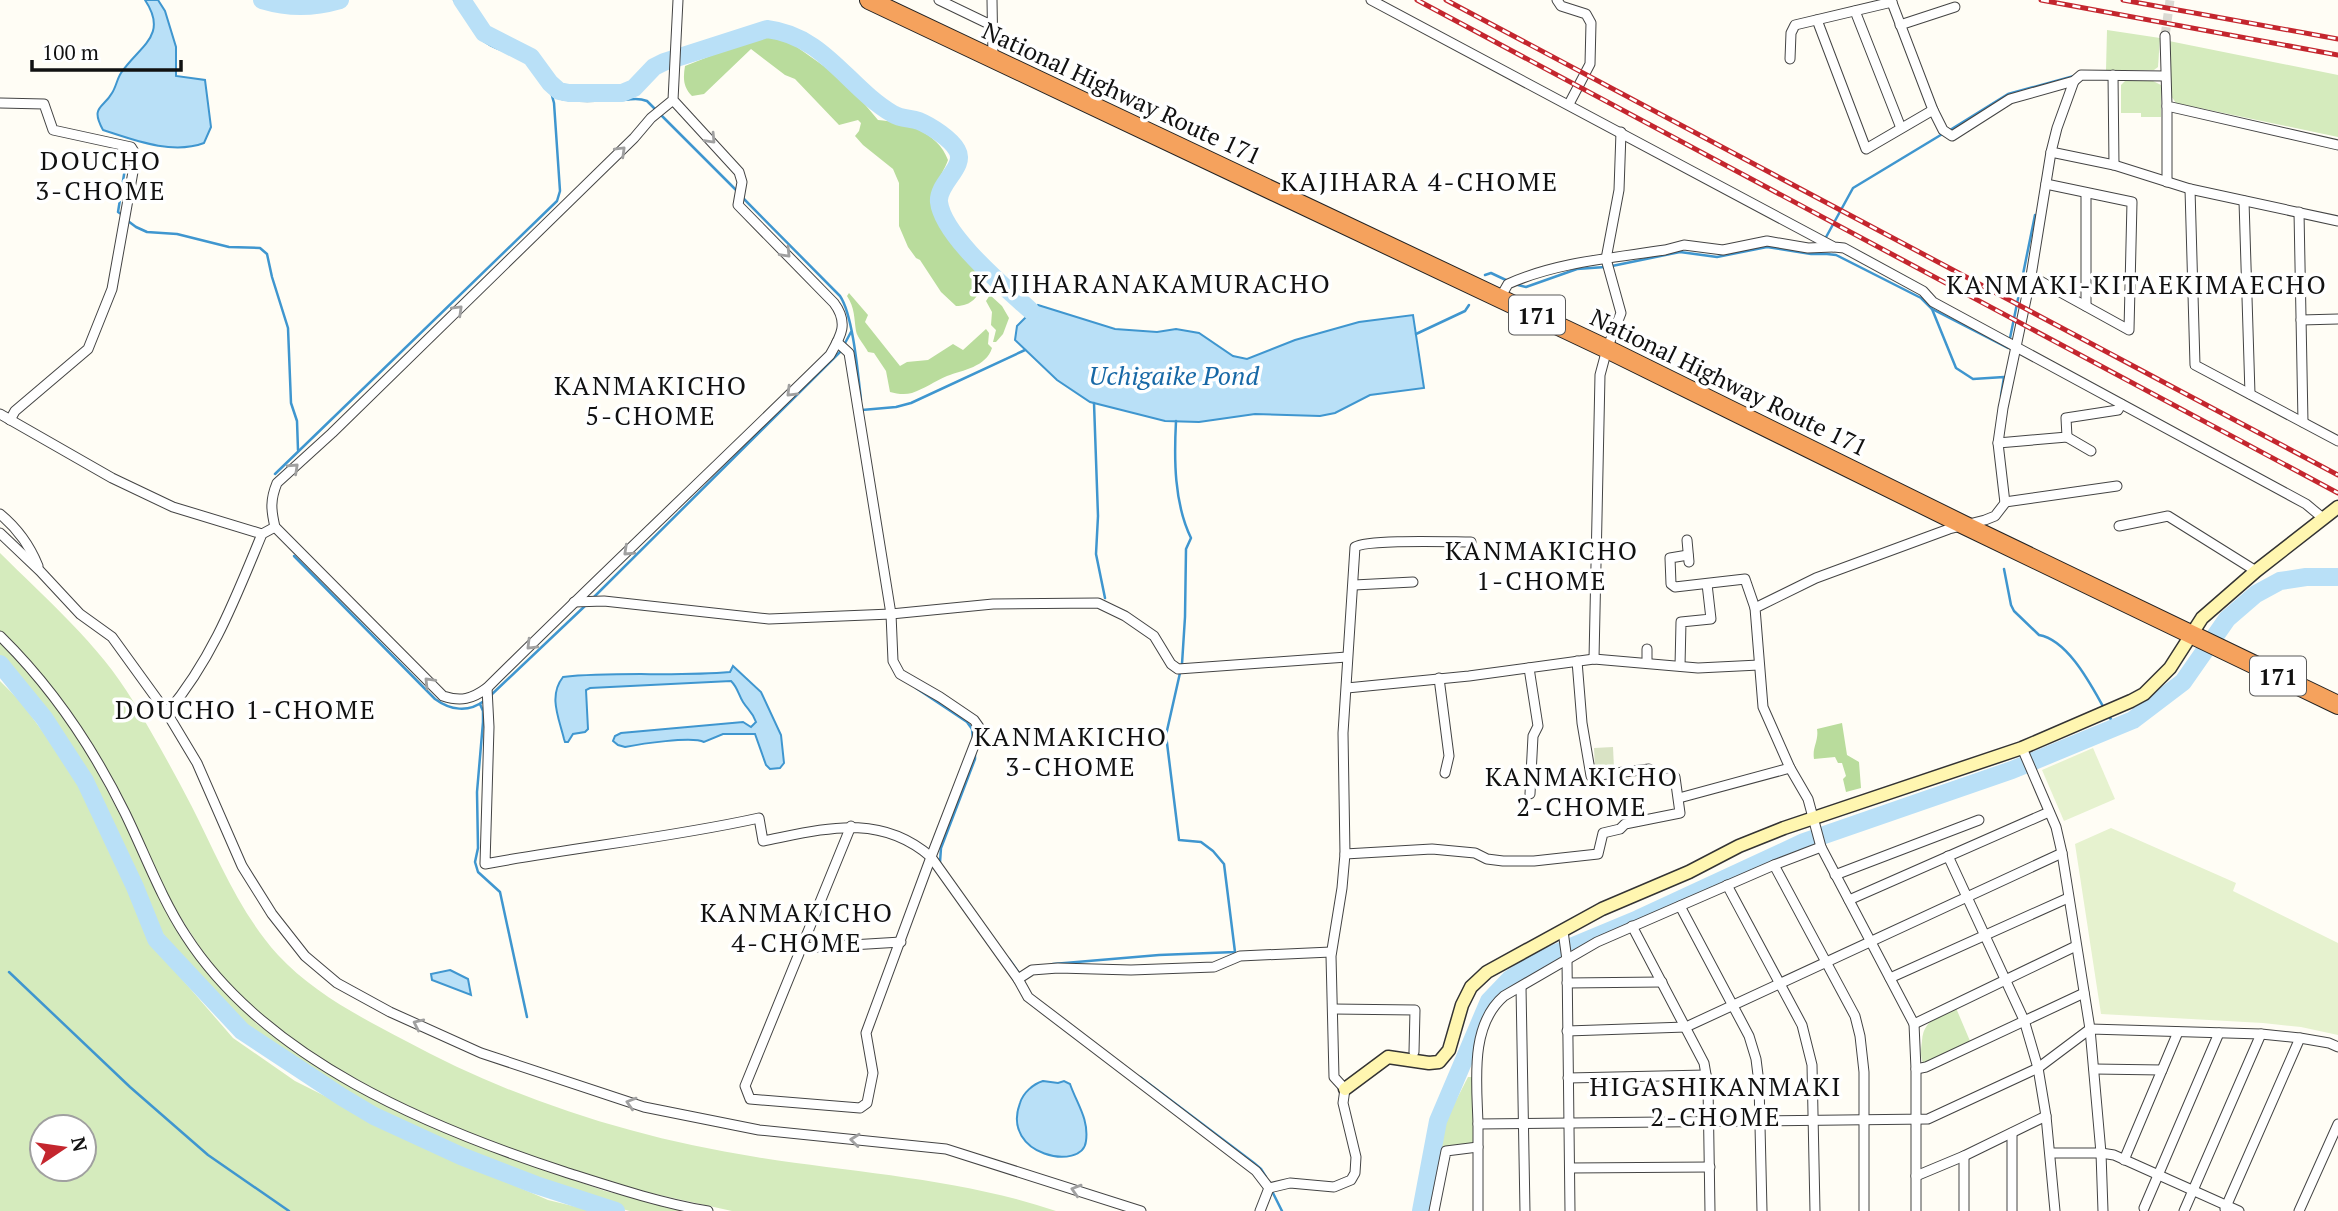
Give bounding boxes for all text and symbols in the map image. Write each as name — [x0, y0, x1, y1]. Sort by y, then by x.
street label: National Highway Route 171 — [977, 14, 1267, 172]
scale bar — [32, 28, 180, 72]
text: 100 m — [42, 38, 99, 66]
one-way arrow — [702, 131, 715, 144]
district label: DOUCHO 3-CHOME — [35, 143, 167, 207]
one-way arrow — [613, 146, 626, 159]
district label: KAJIHARA 4-CHOME — [1281, 164, 1559, 198]
one-way arrow — [777, 245, 790, 258]
district label: KAJIHARANAKAMURACHO — [972, 266, 1332, 300]
district label: KANMAKI-KITAEKIMAECHO — [1946, 267, 2328, 301]
road number: 171 — [1509, 296, 1565, 334]
street label: National Highway Route 171 — [1585, 301, 1873, 463]
one-way arrow — [450, 305, 463, 318]
water label: Uchigaike Pond — [1089, 358, 1260, 392]
district label: KANMAKICHO 5-CHOME — [554, 368, 748, 432]
one-way arrow — [787, 384, 800, 397]
one-way arrow — [286, 463, 299, 476]
district label: KANMAKICHO 1-CHOME — [1445, 533, 1639, 597]
one-way arrow — [623, 542, 636, 555]
one-way arrow — [526, 637, 539, 650]
road number: 171 — [2250, 656, 2306, 696]
one-way arrow — [425, 677, 438, 690]
district label: DOUCHO 1-CHOME — [115, 692, 377, 726]
district label: KANMAKICHO 3-CHOME — [974, 719, 1168, 783]
district label: KANMAKICHO 2-CHOME — [1485, 759, 1679, 823]
district label: KANMAKICHO 4-CHOME — [700, 895, 894, 959]
one-way arrow — [413, 1019, 425, 1033]
district label: HIGASHIKANMAKI 2-CHOME — [1590, 1069, 1842, 1133]
one-way arrow — [625, 1097, 637, 1112]
north arrow — [28, 1113, 98, 1183]
one-way arrow — [849, 1133, 861, 1148]
text: N — [66, 1134, 94, 1154]
one-way arrow — [1070, 1183, 1082, 1198]

